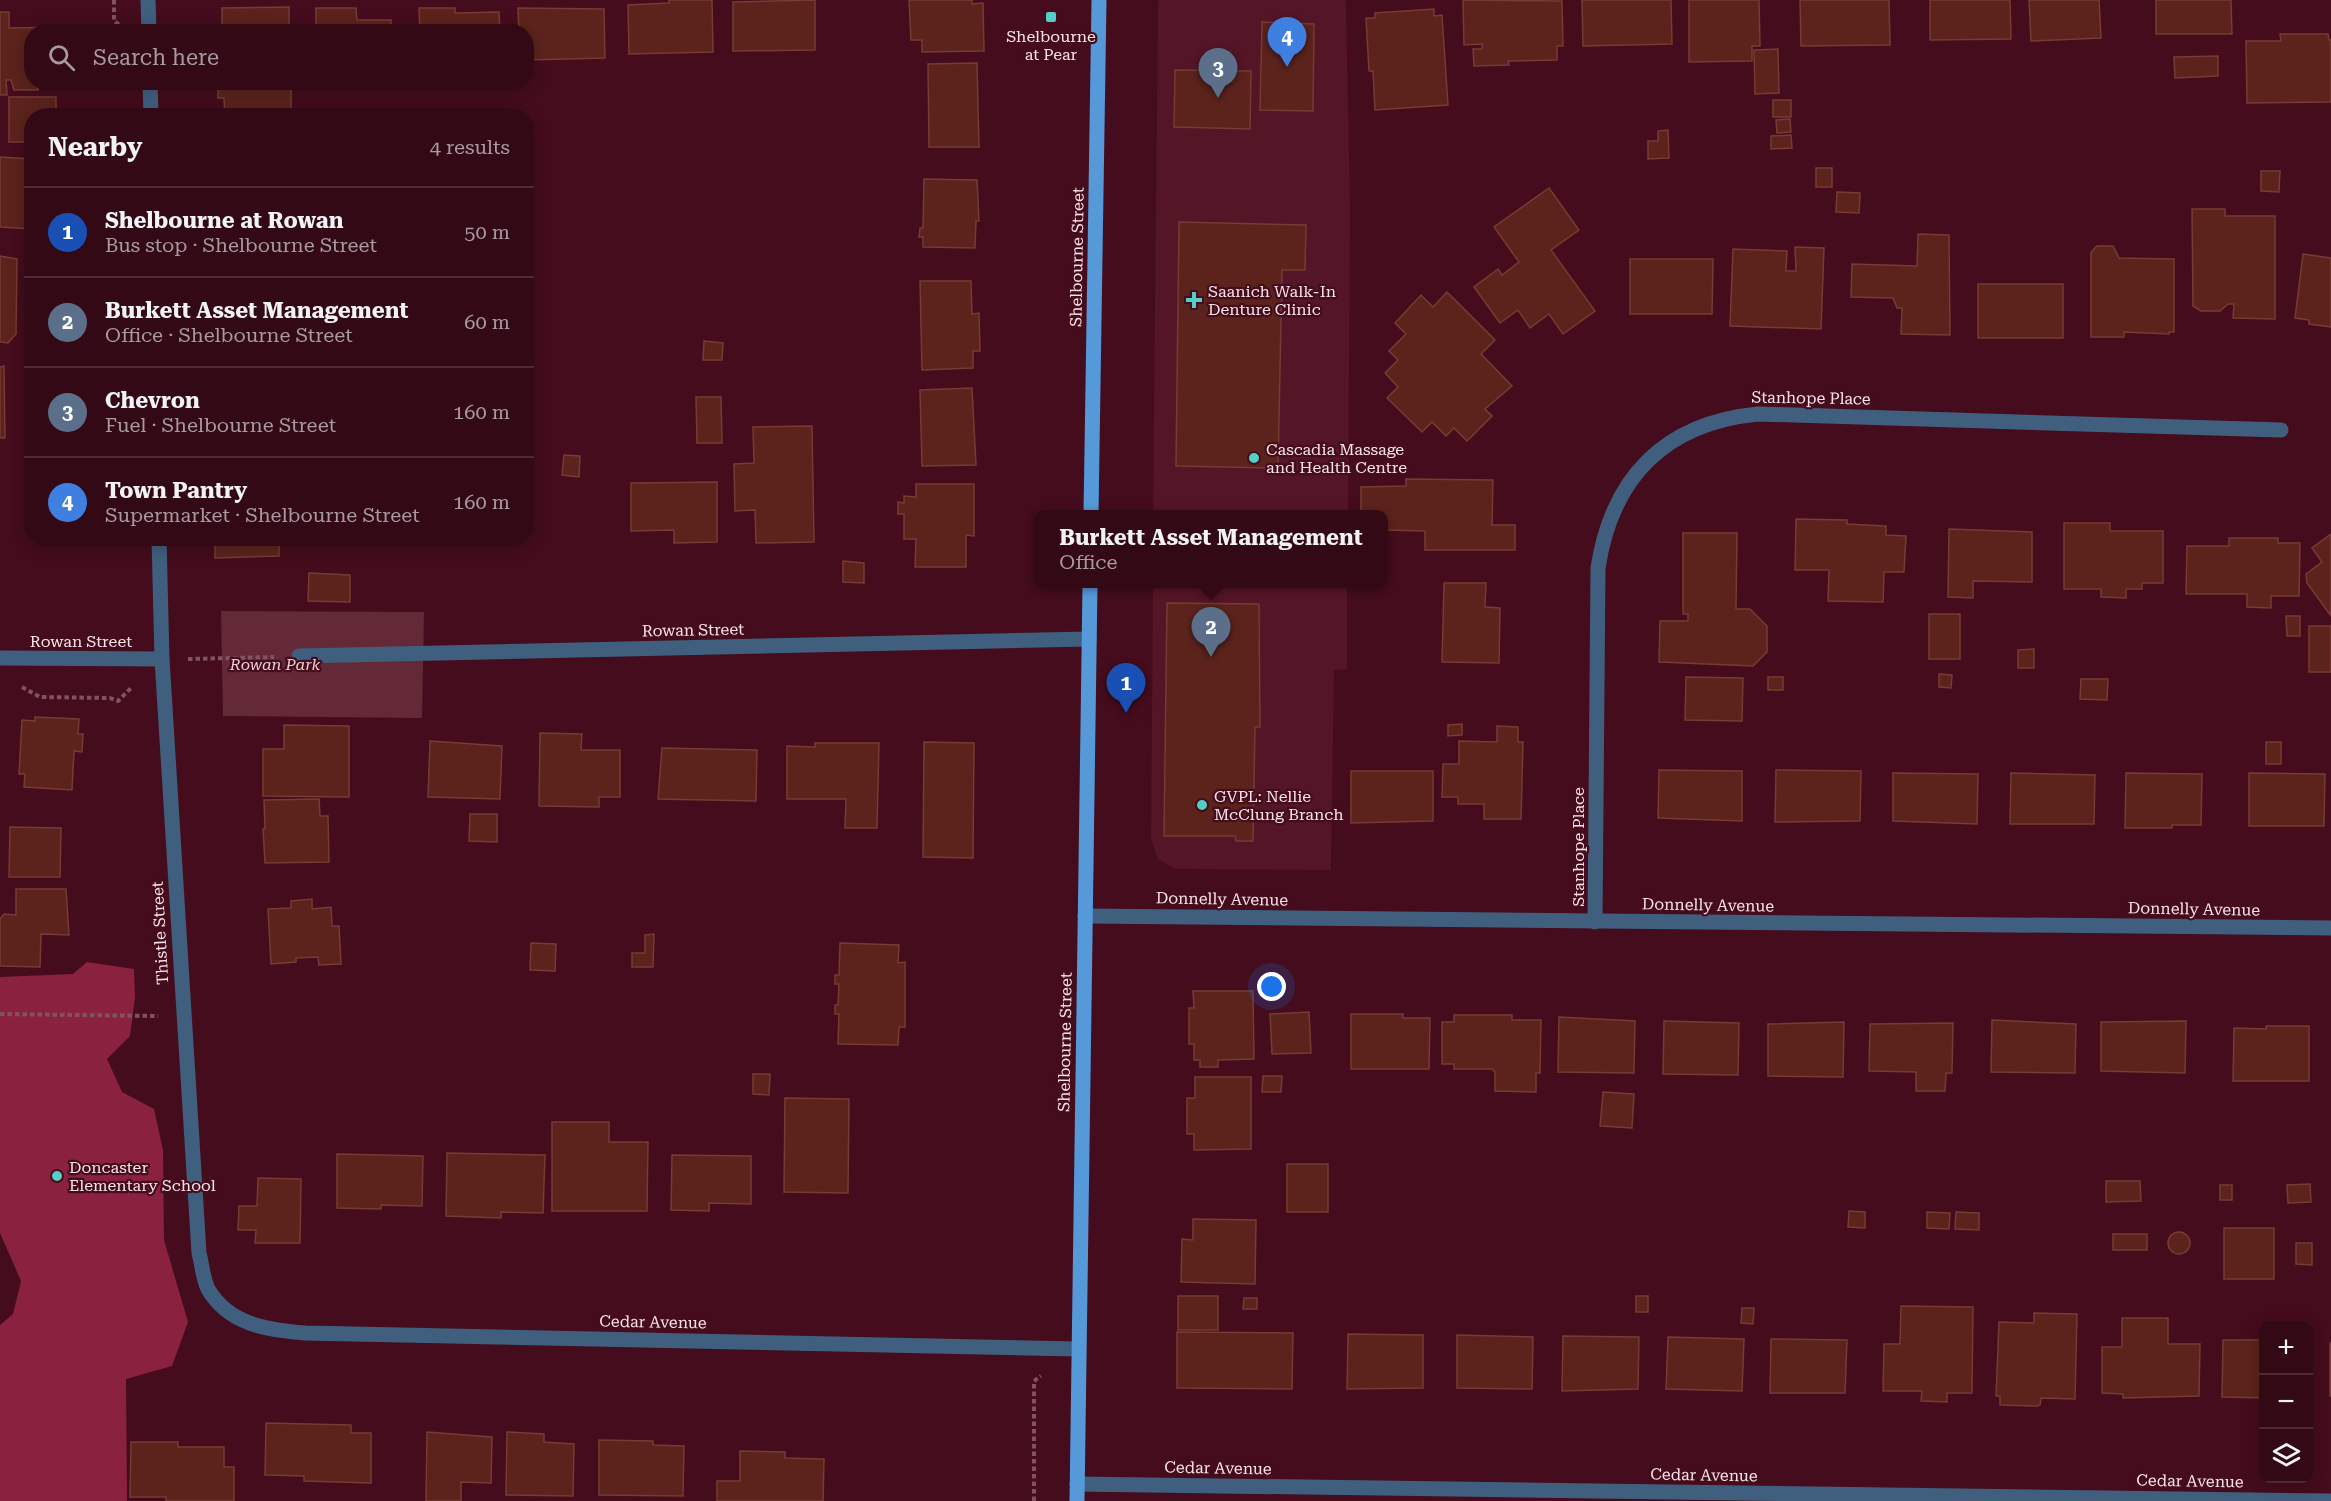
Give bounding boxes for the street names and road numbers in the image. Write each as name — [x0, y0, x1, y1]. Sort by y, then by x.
street label: Shelbourne Street — [1066, 187, 1088, 327]
street label: Stanhope Place — [1751, 387, 1871, 409]
street label: Rowan Street — [642, 620, 744, 640]
street label: Rowan Street — [30, 632, 132, 651]
street label: Stanhope Place — [1569, 787, 1588, 907]
street label: Thistle Street — [148, 881, 172, 985]
street label: Donnelly Avenue — [1156, 888, 1289, 910]
street label: Donnelly Avenue — [1642, 894, 1775, 916]
street label: Donnelly Avenue — [2128, 898, 2261, 920]
street label: Shelbourne Street — [1054, 972, 1076, 1112]
street label: Cedar Avenue — [599, 1312, 707, 1332]
street label: Cedar Avenue — [1164, 1458, 1272, 1478]
street label: Cedar Avenue — [1650, 1465, 1758, 1485]
street label: Cedar Avenue — [2136, 1471, 2244, 1491]

